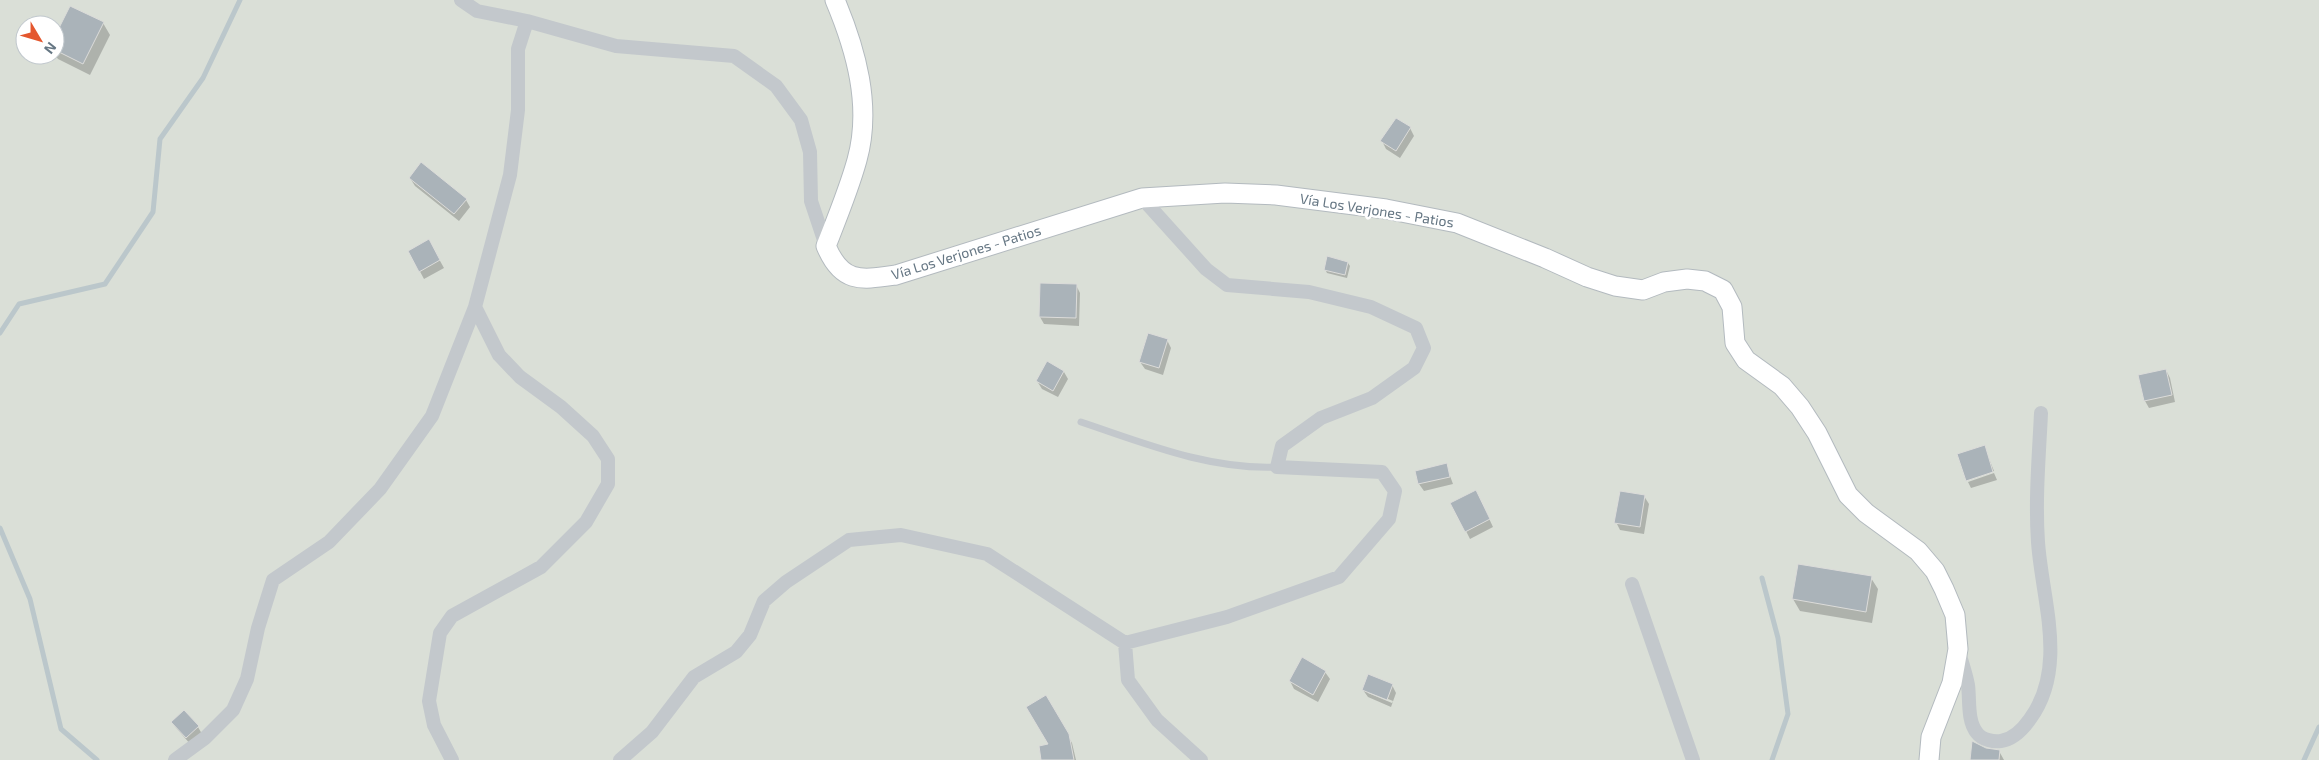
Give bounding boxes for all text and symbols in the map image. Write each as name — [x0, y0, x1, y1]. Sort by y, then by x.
north arrow — [15, 15, 65, 65]
text: N — [41, 39, 60, 58]
street label: Vía Los Verjones - Patios — [1299, 189, 1455, 231]
street label: Vía Los Verjones - Patios — [889, 221, 1043, 283]

